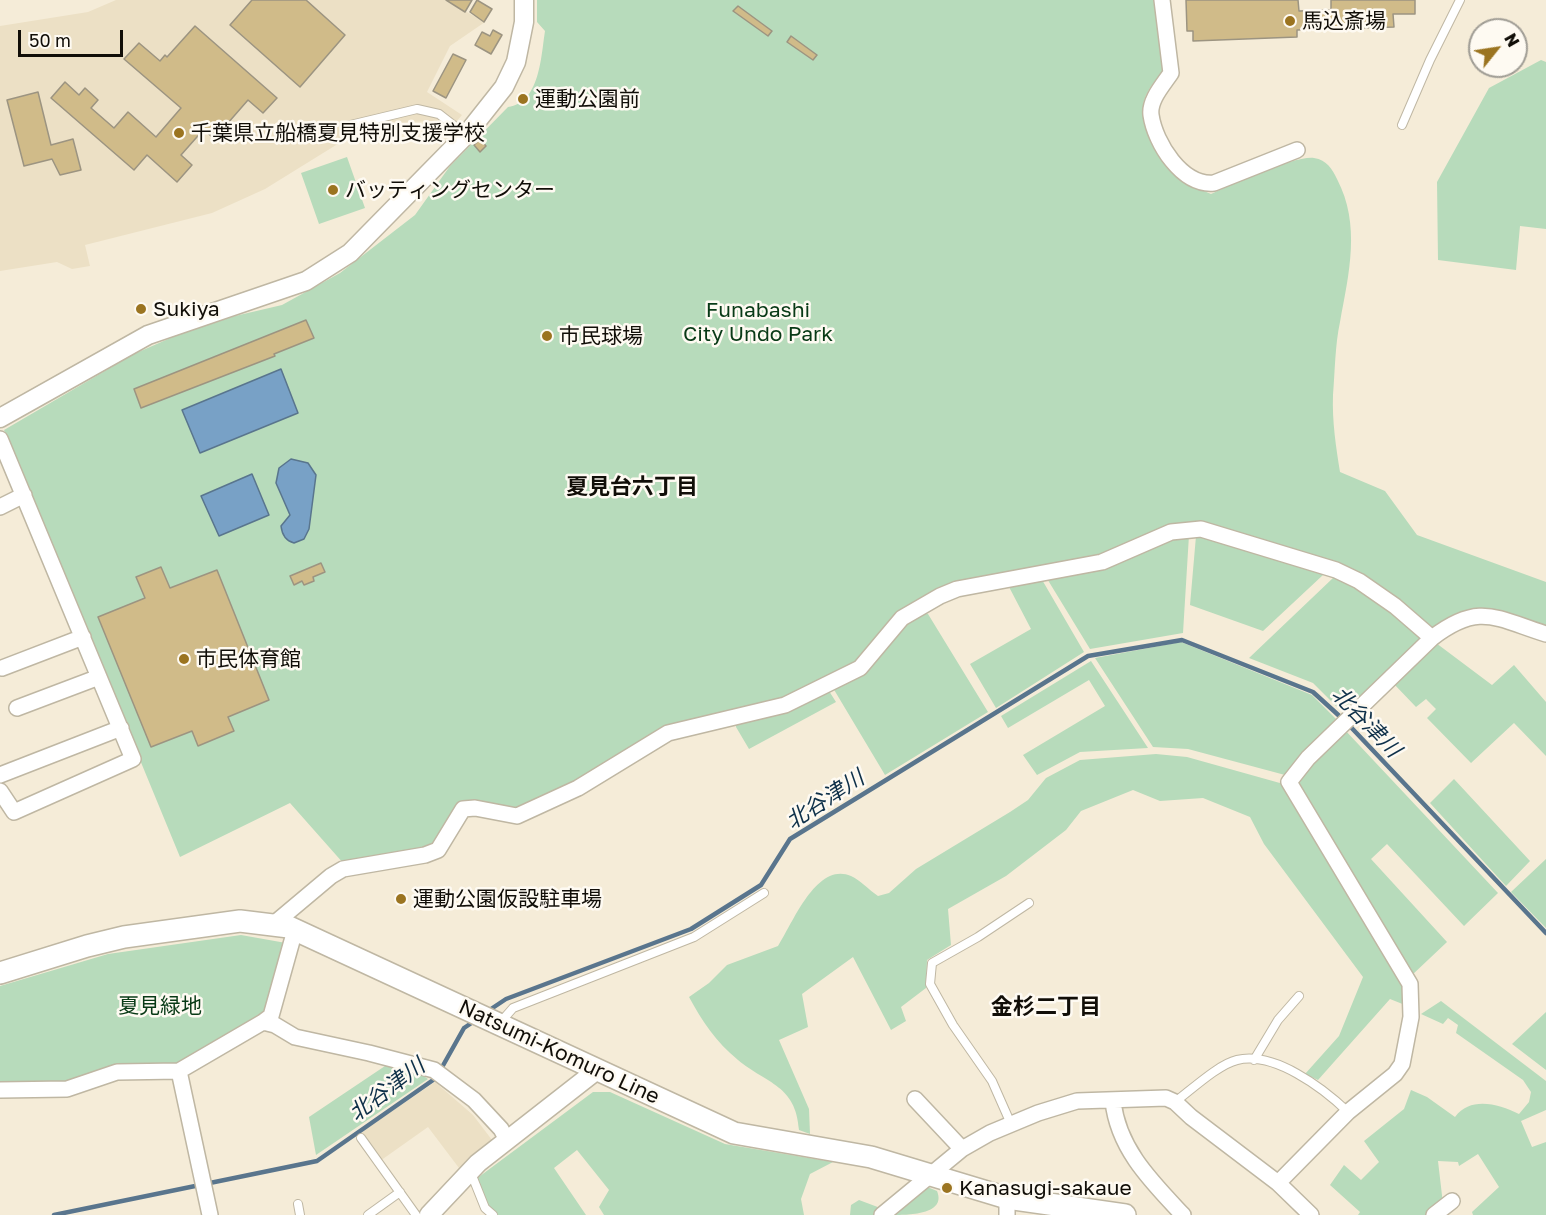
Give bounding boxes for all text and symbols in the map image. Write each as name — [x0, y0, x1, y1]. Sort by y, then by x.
place label: 馬込斎場 — [1302, 8, 1386, 34]
marker: 馬込斎場 — [1283, 14, 1297, 28]
scale bar — [21, 18, 126, 56]
north arrow — [1468, 18, 1528, 78]
text: 50 m — [29, 29, 71, 51]
text: N — [1500, 30, 1524, 50]
place label: 運動公園前 — [535, 86, 640, 112]
marker: 運動公園前 — [516, 92, 530, 106]
place label: 千葉県立船橋夏見特別支援学校 — [191, 120, 485, 146]
marker: 千葉県立船橋夏見特別支援学校 — [172, 126, 186, 140]
place label: バッティングセンター — [345, 177, 555, 203]
marker: バッティングセンター — [326, 183, 340, 197]
place label: Sukiya — [153, 296, 220, 322]
park label: Funabashi City Undo Park — [683, 297, 833, 347]
marker: Sukiya — [134, 302, 148, 316]
place label: 市民球場 — [559, 323, 643, 349]
marker: 市民球場 — [540, 329, 554, 343]
district label: 夏見台六丁目 — [566, 474, 698, 500]
place label: 市民体育館 — [196, 646, 301, 672]
marker: 市民体育館 — [177, 652, 191, 666]
water label: 北谷津川 — [1326, 681, 1406, 763]
water label: 北谷津川 — [781, 765, 869, 835]
place label: 運動公園仮設駐車場 — [413, 886, 602, 912]
marker: 運動公園仮設駐車場 — [394, 892, 408, 906]
park label: 夏見緑地 — [118, 993, 202, 1019]
street label: Natsumi-Komuro Line — [455, 994, 663, 1110]
district label: 金杉二丁目 — [991, 994, 1101, 1020]
water label: 北谷津川 — [344, 1053, 430, 1127]
place label: Kanasugi-sakaue — [959, 1175, 1132, 1201]
marker: Kanasugi-sakaue — [940, 1181, 954, 1195]

